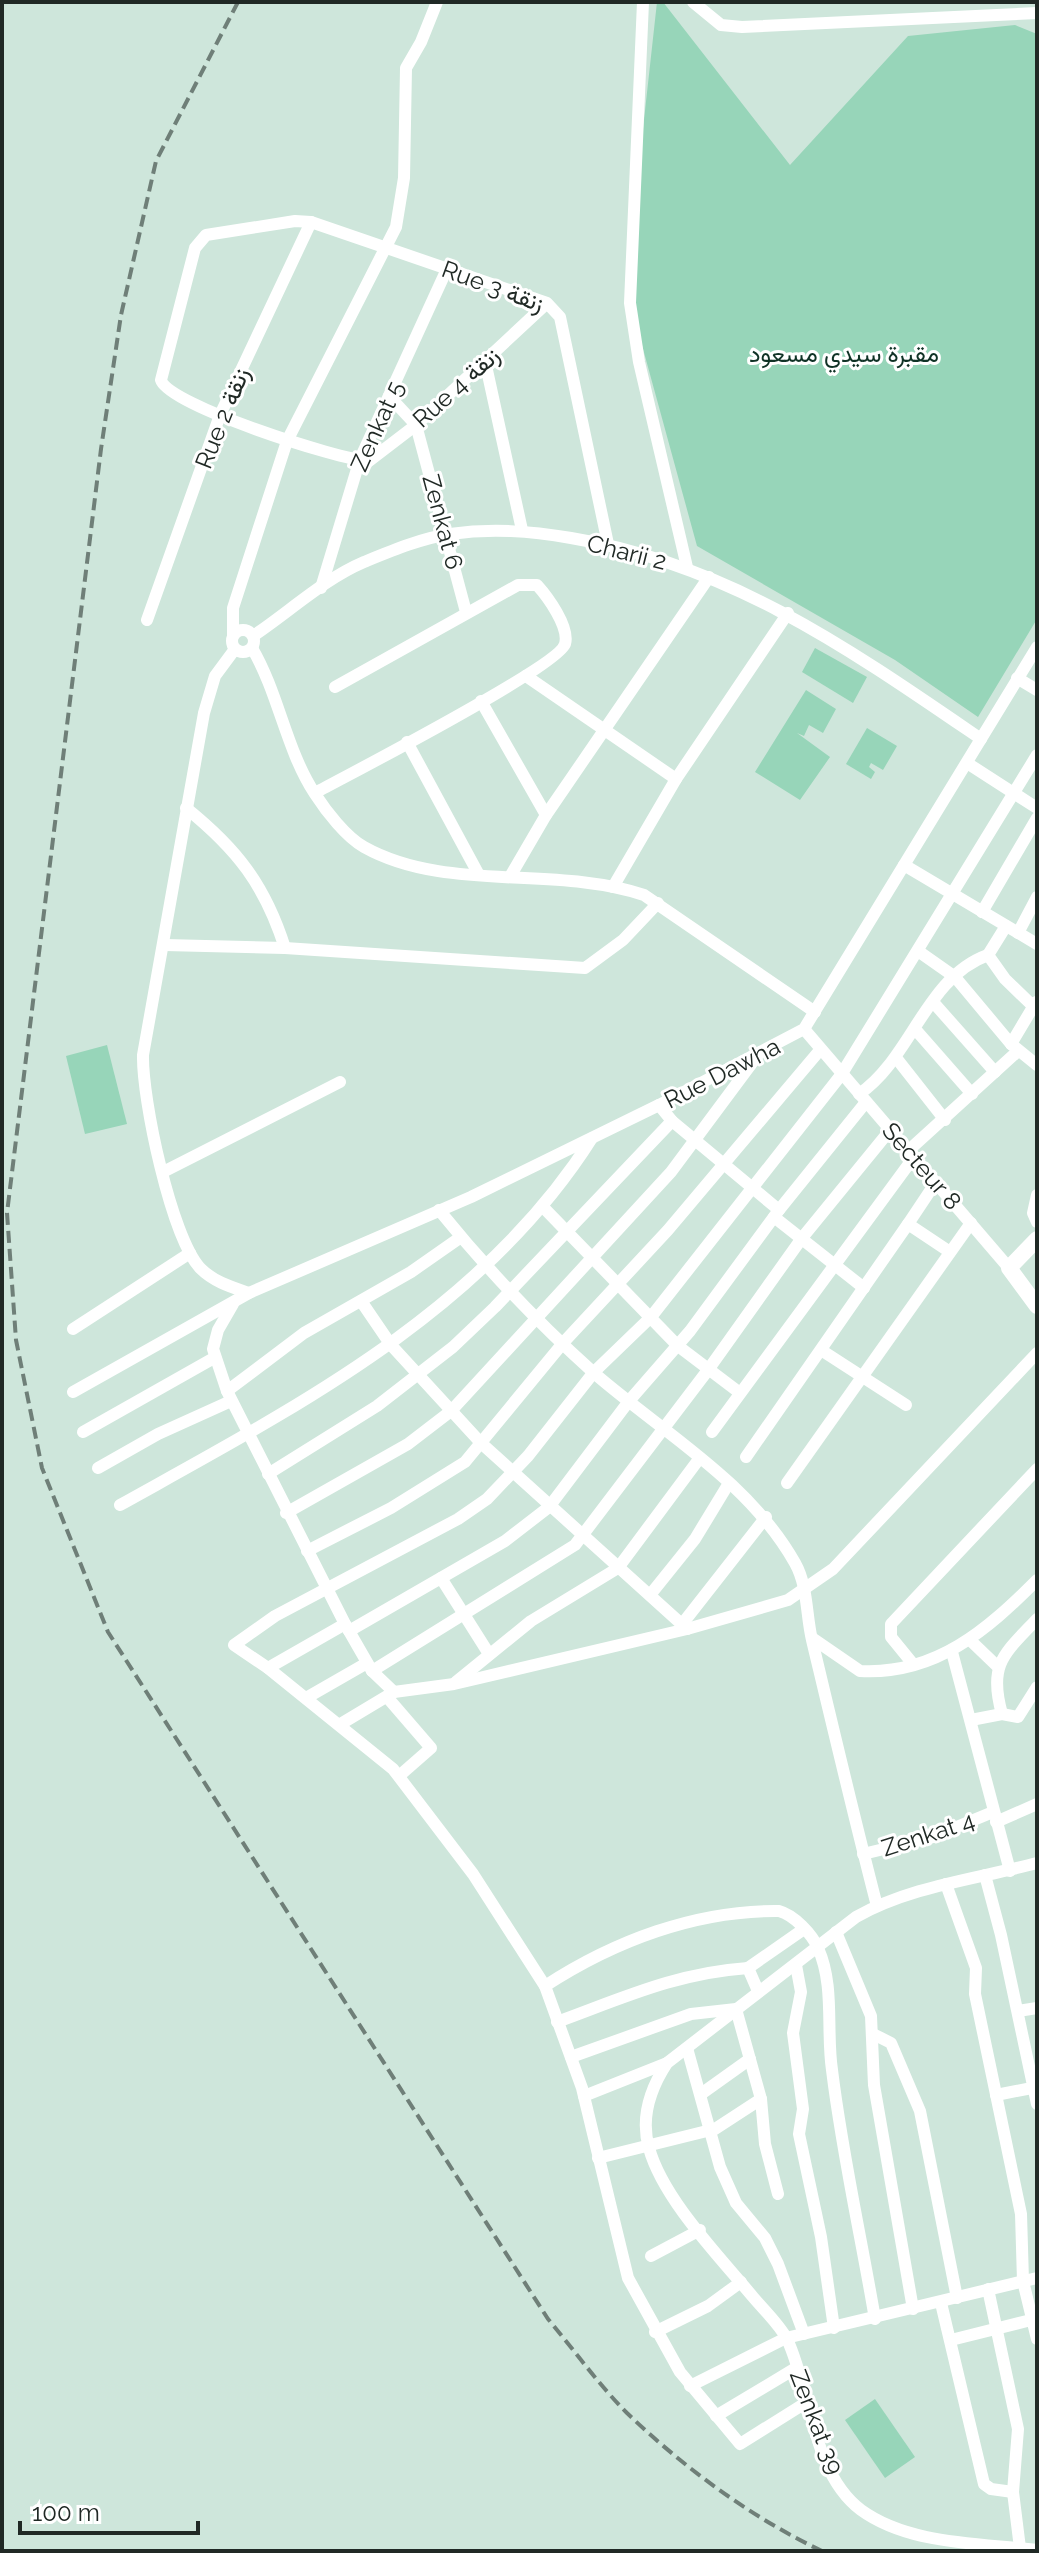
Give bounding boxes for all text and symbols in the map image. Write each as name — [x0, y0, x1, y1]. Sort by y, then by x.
street label: Rue 3 زنقة — [438, 254, 548, 319]
park label: مقبرة سيدي مسعود — [749, 339, 939, 373]
street label: Rue 4 زنقة — [407, 340, 506, 434]
street label: Rue 2 زنقة — [189, 363, 256, 473]
street label: Zenkat 5 — [344, 376, 410, 476]
street label: Zenkat 6 — [416, 471, 470, 573]
street label: Charii 2 — [584, 528, 670, 576]
street label: Rue Dawha — [659, 1031, 785, 1115]
street label: Secteur 8 — [876, 1116, 968, 1216]
street label: Zenkat 4 — [878, 1805, 978, 1863]
street label: Zenkat 39 — [784, 2366, 850, 2478]
scale bar — [20, 2485, 198, 2535]
text: 100 m — [32, 2498, 100, 2527]

